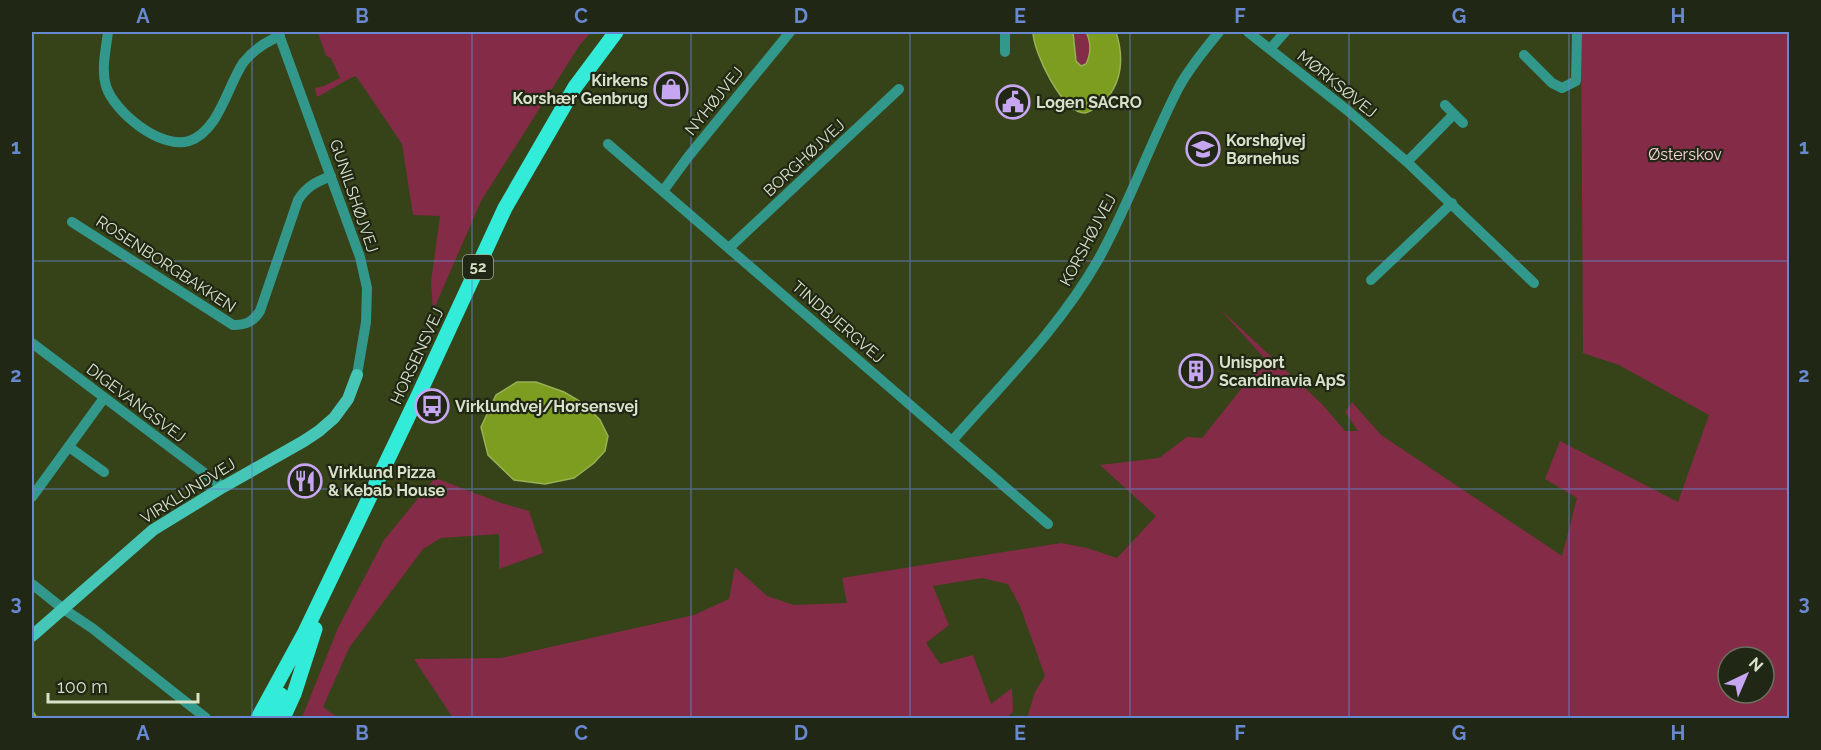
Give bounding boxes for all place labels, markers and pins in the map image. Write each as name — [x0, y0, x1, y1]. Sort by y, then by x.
place label: Kirkens Korshær Genbrug — [512, 71, 648, 108]
shop icon: Kirkens Korshær Genbrug — [653, 71, 689, 107]
public building icon: Logen SACRO — [995, 84, 1031, 120]
place label: Logen SACRO — [1036, 93, 1142, 112]
school or university icon: Korshøjvej Børnehus — [1185, 131, 1221, 167]
place label: Korshøjvej Børnehus — [1226, 131, 1306, 168]
building icon: Unisport Scandinavia ApS — [1178, 353, 1214, 389]
place label: Unisport Scandinavia ApS — [1219, 353, 1346, 390]
bus stop icon: Virklundvej/Horsensvej — [414, 388, 450, 424]
place label: Virklundvej/Horsensvej — [455, 397, 638, 416]
restaurant icon: Virklund Pizza & Kebab House — [287, 463, 323, 499]
place label: Virklund Pizza & Kebab House — [328, 463, 446, 500]

